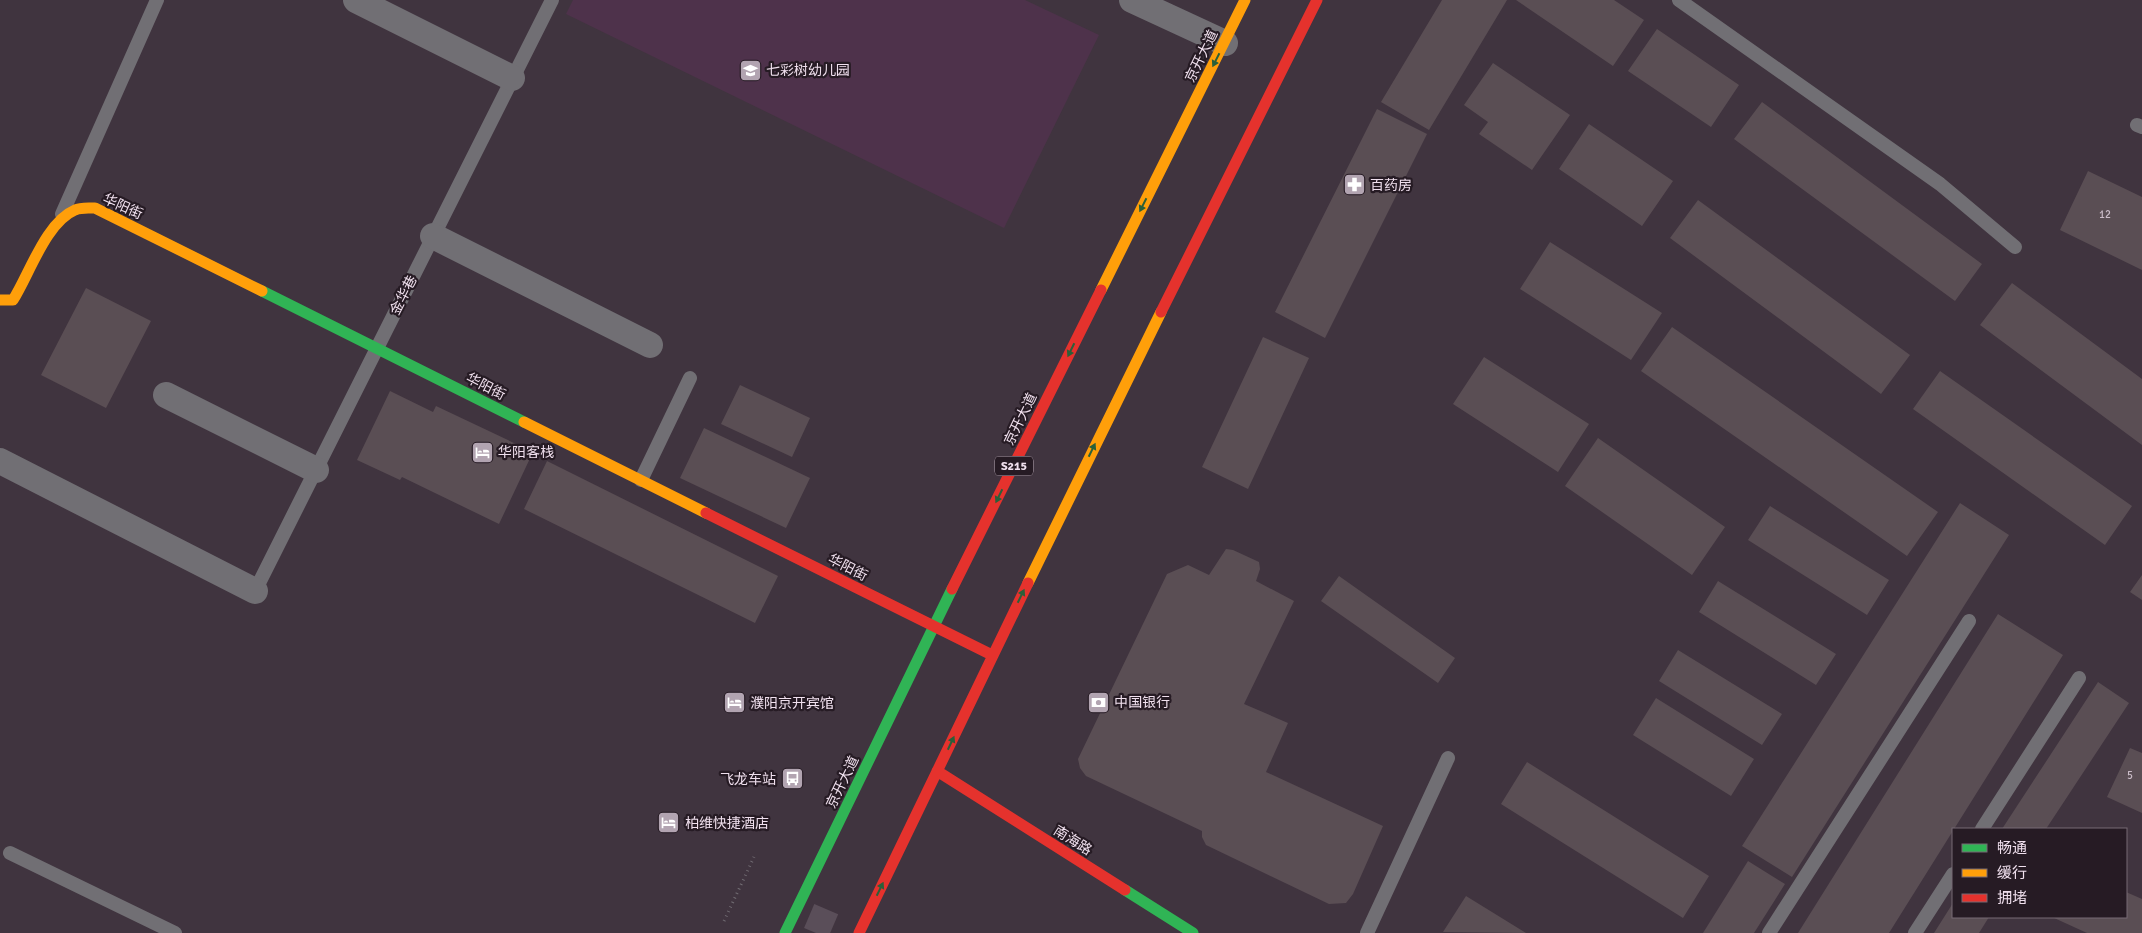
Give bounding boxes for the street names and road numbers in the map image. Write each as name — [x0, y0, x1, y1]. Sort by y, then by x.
street label: 京开大道 — [1182, 27, 1221, 85]
street label: 华阳街 — [100, 190, 145, 223]
street label: 金华巷 — [386, 273, 421, 318]
street label: 华阳街 — [463, 369, 508, 404]
street label: 京开大道 — [1001, 390, 1040, 448]
road number: S215 — [995, 456, 1033, 476]
street label: 华阳街 — [825, 550, 870, 585]
street label: 京开大道 — [823, 753, 862, 811]
street label: 南海路 — [1050, 822, 1095, 859]

